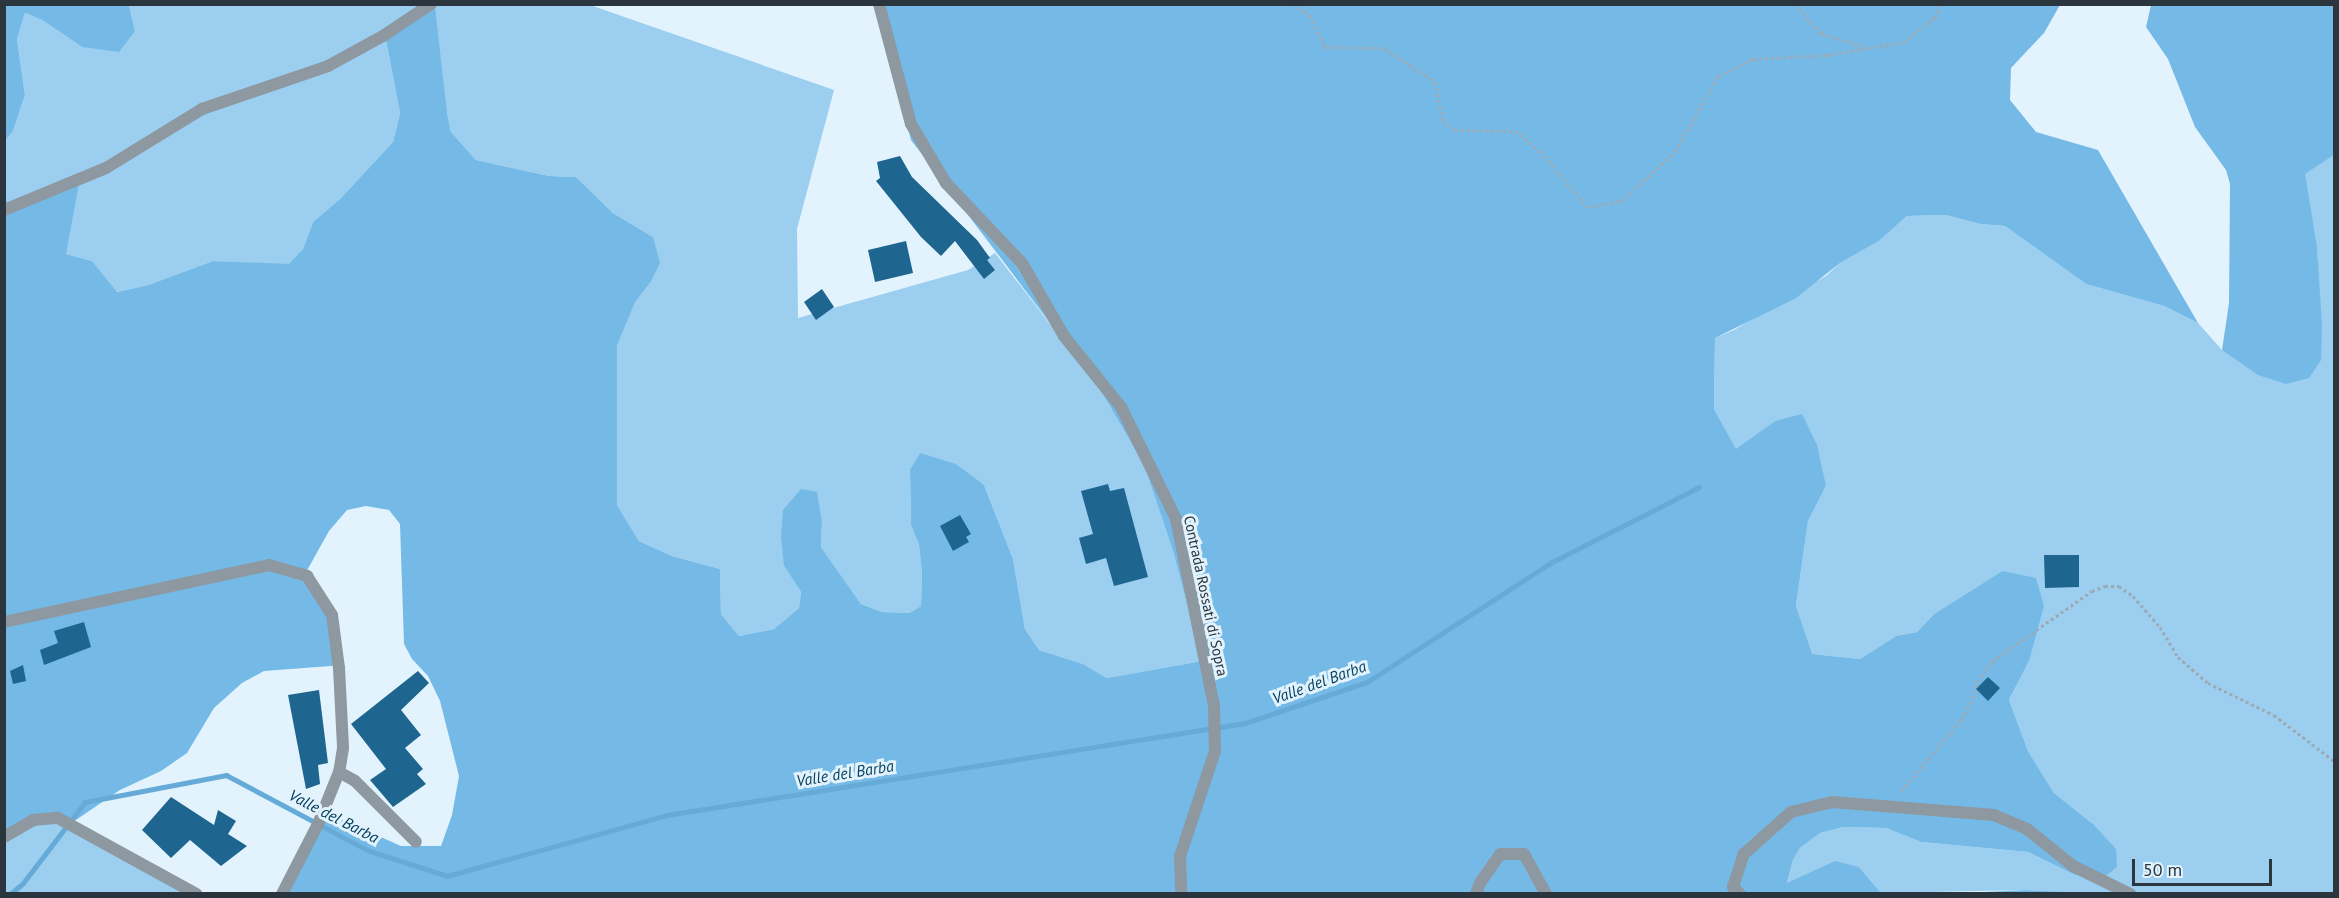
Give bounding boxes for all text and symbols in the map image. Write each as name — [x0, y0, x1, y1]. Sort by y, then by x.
street label: Contrada Rossati di Sopra — [1180, 514, 1232, 678]
water label: Valle del Barba — [1269, 656, 1369, 708]
water label: Valle del Barba — [795, 756, 895, 790]
water label: Valle del Barba — [286, 785, 382, 847]
scale bar — [2135, 847, 2274, 885]
text: 50 m — [2143, 858, 2182, 881]

